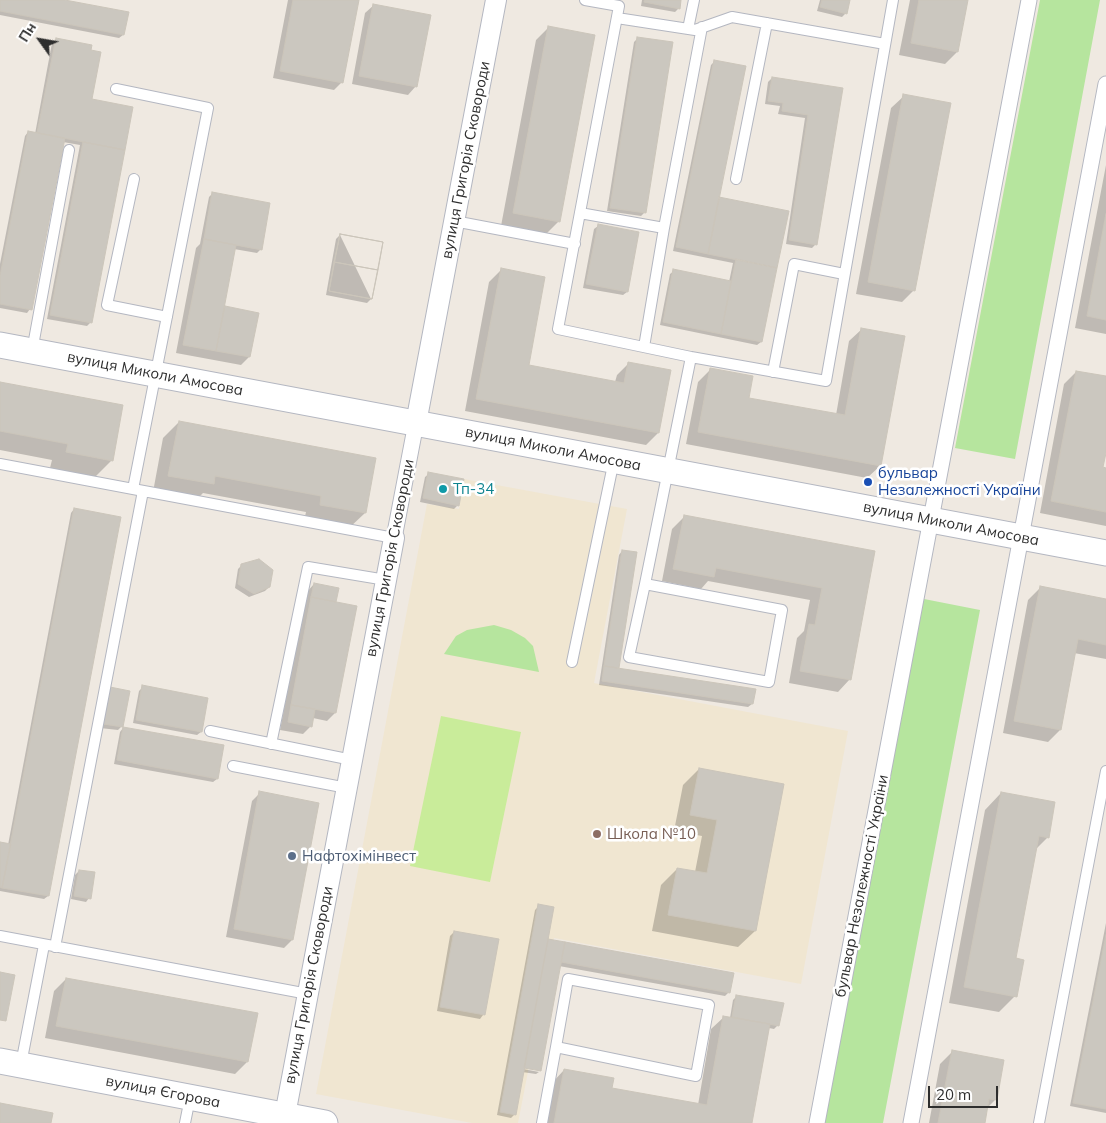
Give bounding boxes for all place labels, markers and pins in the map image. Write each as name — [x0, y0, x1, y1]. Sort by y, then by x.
place label: бульвар Незалежності України — [878, 464, 1041, 499]
marker: бульвар Незалежності України — [862, 476, 874, 488]
place label: Тп-34 — [453, 480, 494, 498]
marker: Тп-34 — [437, 483, 449, 495]
place label: Школа №10 — [607, 825, 696, 843]
marker: Школа №10 — [591, 828, 603, 840]
place label: Нафтохімінвест — [302, 847, 416, 865]
marker: Нафтохімінвест — [286, 850, 298, 862]

